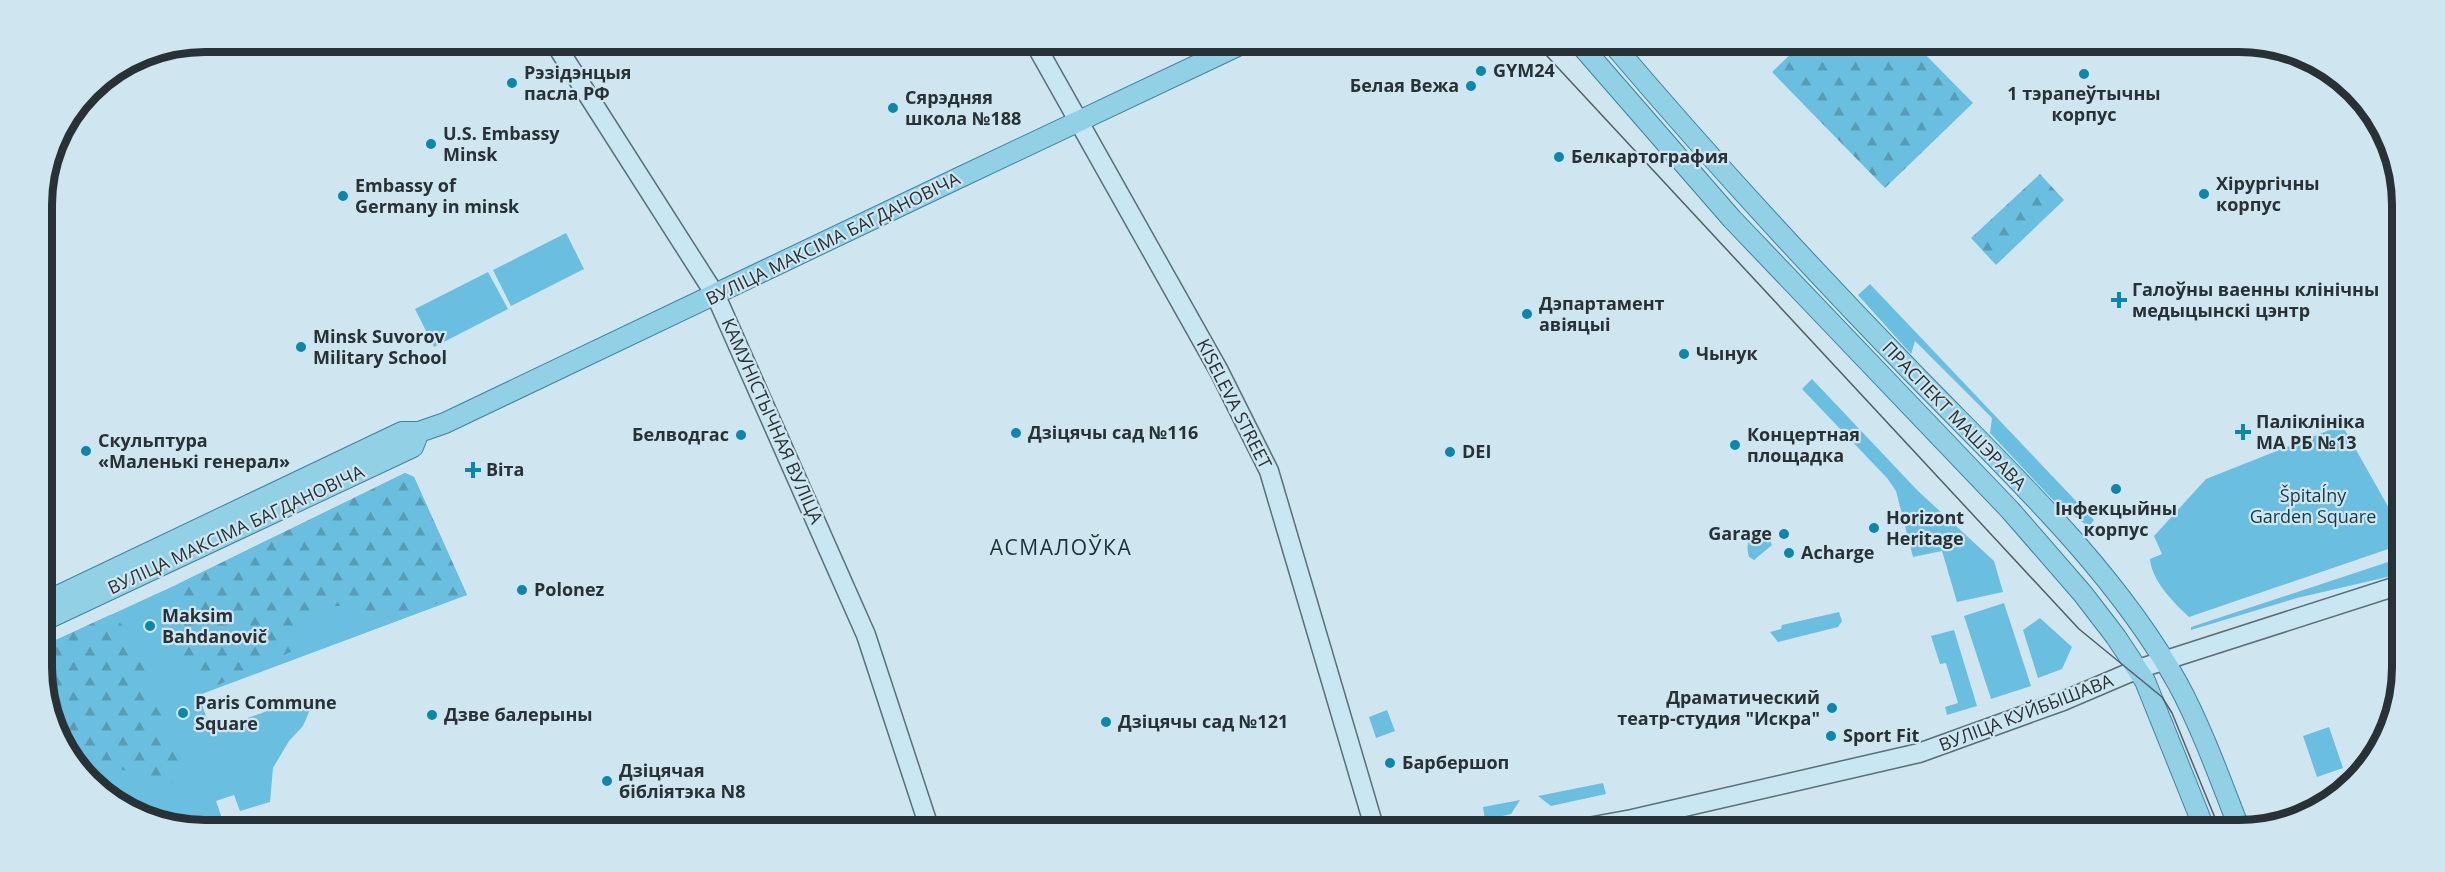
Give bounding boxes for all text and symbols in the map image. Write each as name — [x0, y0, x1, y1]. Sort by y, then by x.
place label: GYM24 — [1493, 58, 1555, 82]
place label: Рэзідэнцыя пасла РФ — [524, 60, 631, 105]
marker: GYM24 — [1474, 64, 1488, 78]
marker: 1 тэрапеўтычны корпус — [2077, 67, 2091, 81]
place label: Белая Вежа — [1350, 73, 1459, 97]
marker: Рэзідэнцыя пасла РФ — [505, 76, 519, 90]
marker: Белая Вежа — [1464, 79, 1478, 93]
place label: 1 тэрапеўтычны корпус — [2007, 81, 2161, 126]
place label: Сярэдняя школа №188 — [905, 85, 1021, 130]
marker: Сярэдняя школа №188 — [886, 101, 900, 115]
place label: U.S. Embassy Minsk — [443, 121, 560, 166]
marker: U.S. Embassy Minsk — [424, 137, 438, 151]
place label: Белкартография — [1571, 144, 1728, 168]
marker: Белкартография — [1552, 150, 1566, 164]
street label: ВУЛІЦА МАКСІМА БАГДАНОВІЧА — [701, 166, 964, 310]
place label: Хірургічны корпус — [2216, 171, 2320, 216]
place label: Embassy of Germany in minsk — [355, 173, 520, 218]
marker: Хірургічны корпус — [2197, 187, 2211, 201]
marker: Embassy of Germany in minsk — [336, 189, 350, 203]
place label: Галоўны ваенны клінічны медыцынскі цэнтр — [2132, 277, 2379, 322]
place label: Дэпартамент авіяцыі — [1539, 291, 1665, 336]
marker: Галоўны ваенны клінічны медыцынскі цэнтр — [2110, 291, 2128, 309]
marker: Дэпартамент авіяцыі — [1520, 307, 1534, 321]
street label: КАМУНІСТЫЧНАЯ ВУЛІЦА — [717, 314, 829, 528]
place label: Minsk Suvorov Military School — [313, 324, 447, 369]
street label: KISELEVA STREET — [1192, 334, 1278, 473]
street label: ПРАСПЕКТ МАШЭРАВА — [1877, 336, 2033, 495]
marker: Minsk Suvorov Military School — [294, 340, 308, 354]
place label: Чынук — [1696, 341, 1759, 365]
marker: Чынук — [1677, 347, 1691, 361]
place label: Паліклініка МА РБ №13 — [2256, 409, 2365, 454]
place label: Дзіцячы сад №116 — [1028, 420, 1198, 444]
place label: Белводгас — [632, 422, 729, 446]
place label: Концертная площадка — [1747, 422, 1860, 467]
marker: Паліклініка МА РБ №13 — [2234, 423, 2252, 441]
marker: Дзіцячы сад №116 — [1009, 426, 1023, 440]
place label: Скульптура «Маленькі генерал» — [98, 428, 290, 473]
marker: Белводгас — [734, 428, 748, 442]
marker: Концертная площадка — [1728, 438, 1742, 452]
place label: DEI — [1462, 439, 1491, 463]
marker: Скульптура «Маленькі генерал» — [79, 444, 93, 458]
marker: DEI — [1443, 445, 1457, 459]
place label: Віта — [486, 457, 524, 481]
street label: ВУЛІЦА МАКСІМА БАГДАНОВІЧА — [104, 459, 368, 599]
marker: Віта — [464, 461, 482, 479]
marker: Інфекцыйны корпус — [2109, 482, 2123, 496]
park label: Špitaĺny Garden Square — [2250, 483, 2376, 528]
place label: Інфекцыйны корпус — [2055, 496, 2177, 541]
place label: Horizont Heritage — [1886, 505, 1964, 550]
place label: Garage — [1708, 521, 1772, 545]
marker: Horizont Heritage — [1867, 521, 1881, 535]
marker: Garage — [1777, 527, 1791, 541]
district label: АСМАЛОЎКА — [990, 533, 1132, 561]
place label: Acharge — [1801, 540, 1874, 564]
marker: Acharge — [1782, 546, 1796, 560]
place label: Polonez — [534, 577, 605, 601]
marker: Polonez — [515, 583, 529, 597]
place label: Maksim Bahdanovič — [162, 603, 268, 648]
marker: Maksim Bahdanovič — [143, 619, 157, 633]
street label: ВУЛІЦА КУЙБЫШАВА — [1935, 668, 2117, 756]
place label: Драматический театр-студия "Искра" — [1617, 685, 1820, 730]
place label: Paris Commune Square — [195, 690, 337, 735]
marker: Драматический театр-студия "Искра" — [1825, 701, 1839, 715]
place label: Дзве балерыны — [444, 702, 593, 726]
marker: Paris Commune Square — [176, 706, 190, 720]
marker: Дзве балерыны — [425, 708, 439, 722]
place label: Дзіцячы сад №121 — [1118, 709, 1288, 733]
marker: Дзіцячы сад №121 — [1099, 715, 1113, 729]
place label: Sport Fit — [1843, 723, 1919, 747]
marker: Sport Fit — [1824, 729, 1838, 743]
place label: Барбершоп — [1402, 750, 1509, 774]
marker: Барбершоп — [1383, 756, 1397, 770]
place label: Дзіцячая бібліятэка N8 — [619, 758, 745, 803]
marker: Дзіцячая бібліятэка N8 — [600, 774, 614, 788]

